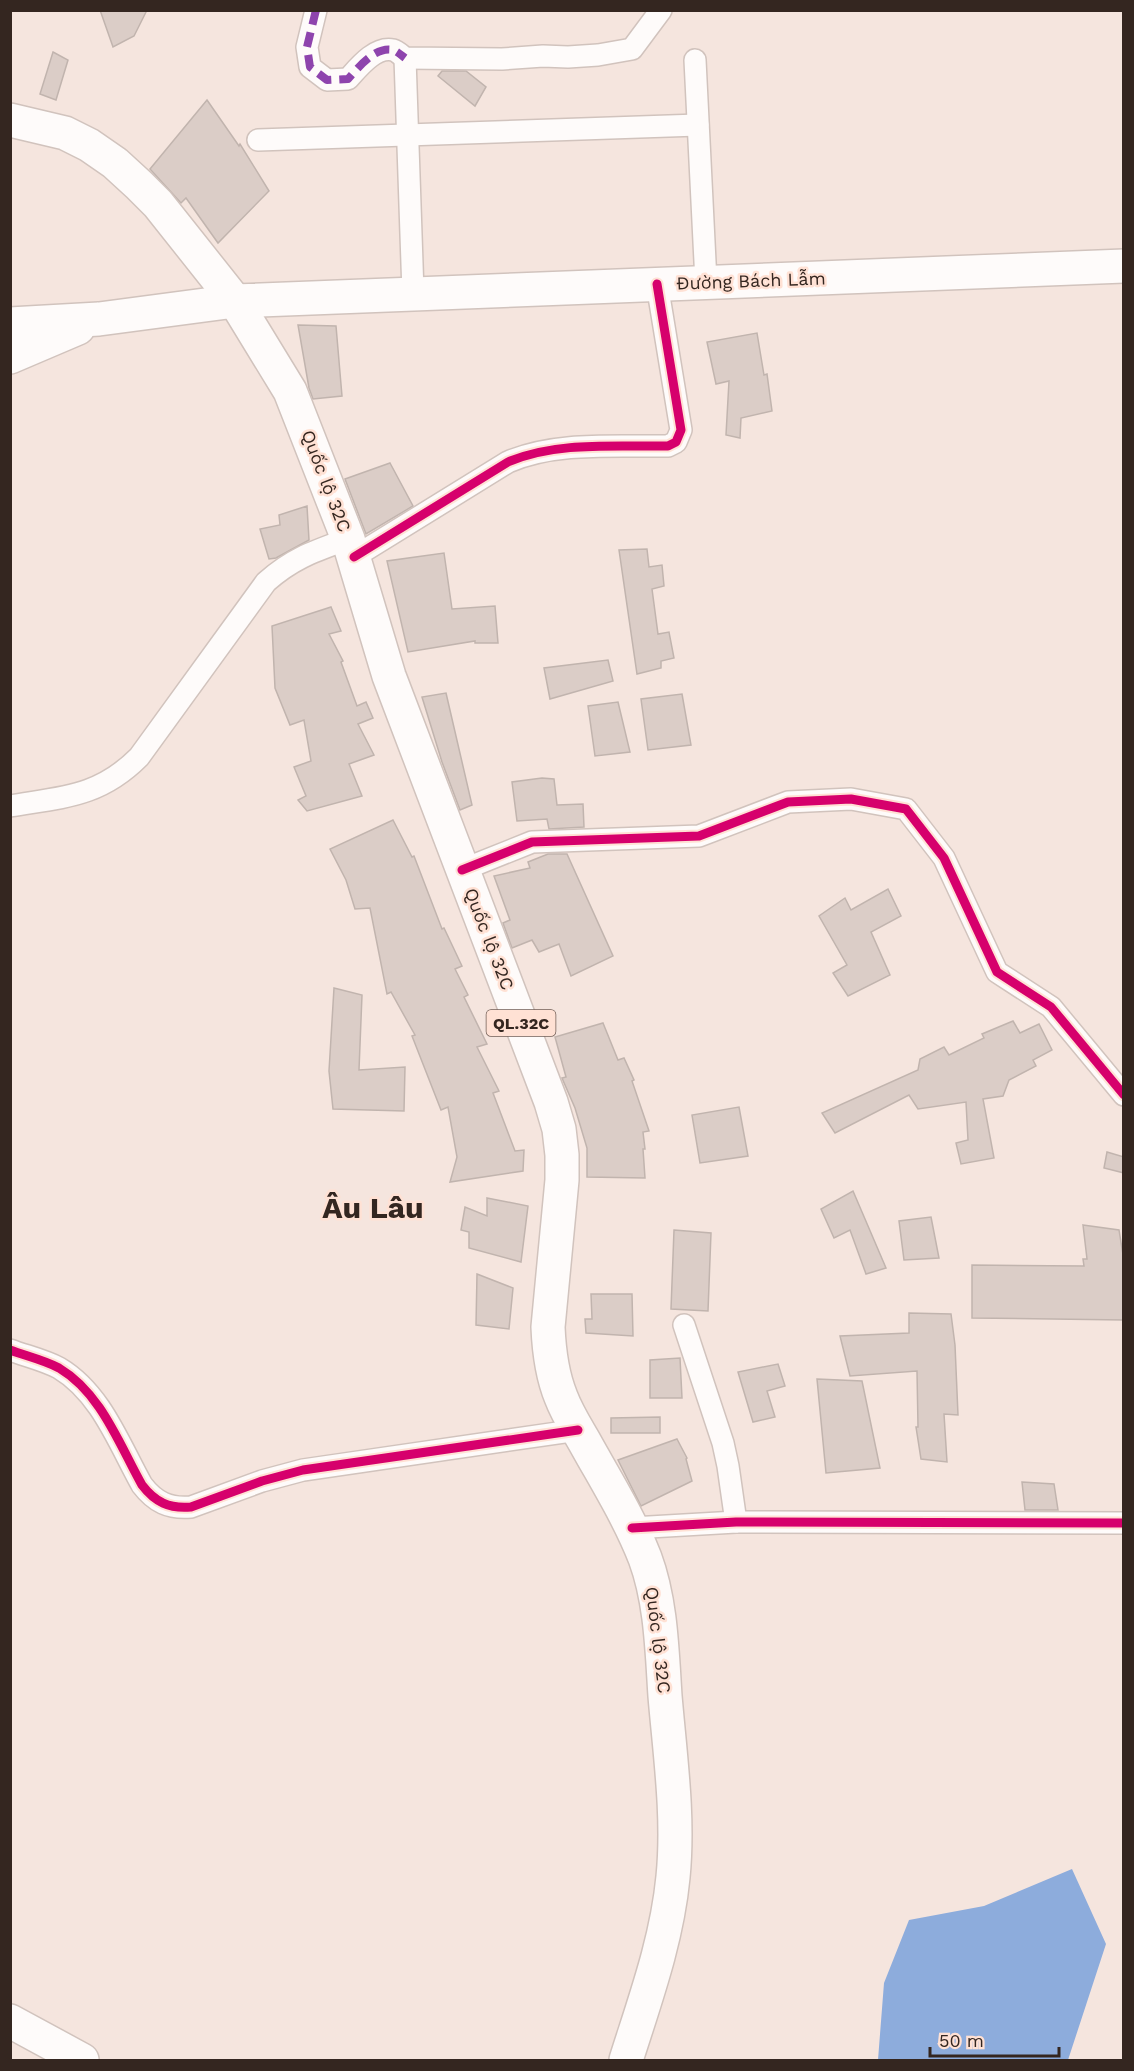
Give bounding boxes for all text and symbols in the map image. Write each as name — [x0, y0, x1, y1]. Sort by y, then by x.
street label: Đường Bách Lẫm — [676, 267, 826, 294]
street label: Quốc lộ 32C — [297, 427, 356, 535]
street label: Quốc lộ 32C — [460, 885, 519, 993]
road number: QL.32C — [486, 1010, 556, 1036]
district label: Âu Lâu — [322, 1190, 424, 1225]
street label: Quốc lộ 32C — [642, 1585, 675, 1695]
scale bar — [930, 2020, 1059, 2058]
text: 50 m — [939, 2030, 984, 2051]

